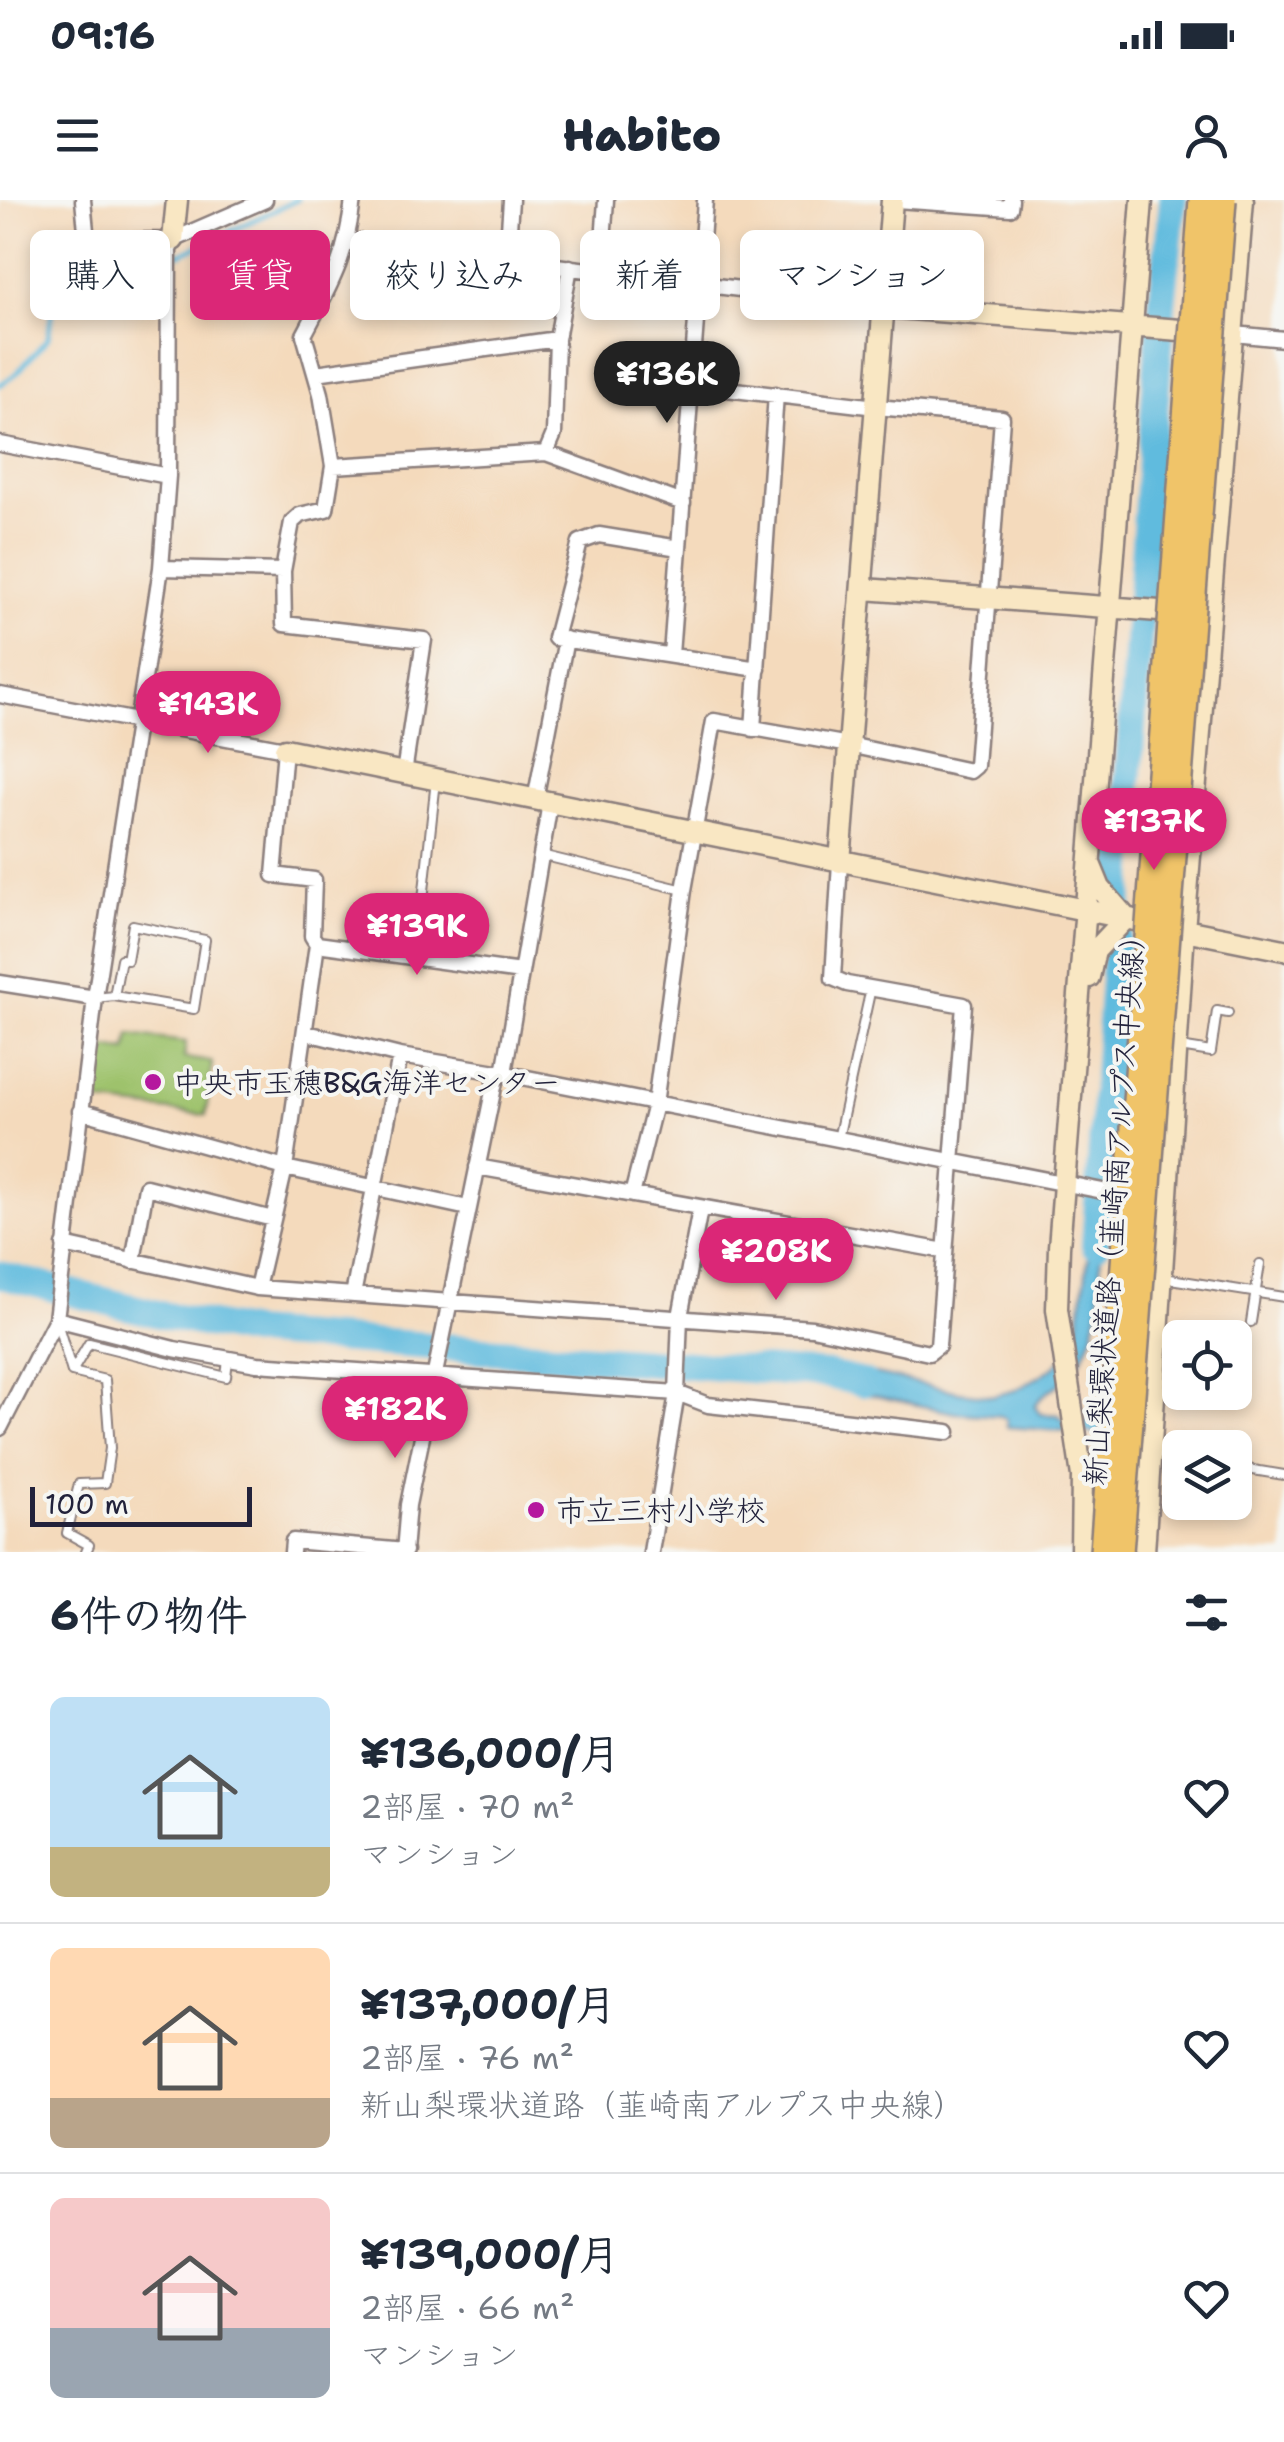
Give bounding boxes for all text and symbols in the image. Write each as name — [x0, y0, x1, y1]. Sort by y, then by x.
text: 09:16 — [50, 10, 155, 61]
text: Habito — [563, 105, 721, 165]
icon: menu — [50, 108, 105, 163]
icon: person — [1179, 108, 1234, 163]
chip: 購入 — [30, 230, 170, 320]
chip: 賃貸 — [190, 230, 330, 320]
chip: 絞り込み — [350, 230, 560, 320]
chip: 新着 — [580, 230, 720, 320]
chip: マンション — [740, 230, 984, 320]
pin: ¥136K — [597, 341, 737, 426]
text: ¥136K — [616, 352, 718, 395]
pin: ¥143K — [138, 671, 278, 756]
text: ¥143K — [158, 682, 258, 725]
pin: ¥137K — [1084, 788, 1224, 873]
text: ¥137K — [1104, 799, 1204, 842]
pin: ¥139K — [347, 893, 487, 978]
text: ¥139K — [366, 904, 468, 947]
street label: 新山梨環状道路（韮崎南アルプス中央線） — [1074, 919, 1154, 1487]
place label: 中央市玉穂B&G海洋センター — [173, 1062, 561, 1103]
marker: 中央市玉穂B&G海洋センター — [142, 1071, 164, 1093]
pin: ¥208K — [706, 1218, 846, 1303]
text: ¥208K — [721, 1229, 831, 1272]
map controls — [1162, 1320, 1252, 1520]
button: locate — [1162, 1320, 1252, 1410]
pin: ¥182K — [325, 1376, 465, 1461]
text: ¥182K — [344, 1387, 446, 1430]
button: layers — [1162, 1430, 1252, 1520]
scale bar — [30, 1482, 252, 1526]
text: 100 m — [45, 1485, 129, 1523]
place label: 市立三村小学校 — [556, 1490, 766, 1531]
marker: 市立三村小学校 — [525, 1499, 547, 1521]
icon: filters — [1179, 1585, 1234, 1640]
text: 6件の物件 — [50, 1587, 247, 1643]
text: ¥136,000/月 — [360, 1725, 621, 1781]
icon: home — [130, 1737, 250, 1857]
icon: heart — [1179, 1770, 1234, 1825]
text: 2部屋 · 70 m² — [360, 1785, 574, 1828]
text: マンション — [360, 1832, 519, 1875]
text: ¥137,000/月 — [360, 1976, 617, 2032]
icon: home — [130, 1988, 250, 2108]
icon: heart — [1179, 2021, 1234, 2076]
text: 2部屋 · 76 m² — [360, 2036, 574, 2079]
text: 新山梨環状道路（韮崎南アルプス中央線） — [360, 2083, 965, 2126]
text: ¥139,000/月 — [360, 2226, 620, 2282]
icon: home — [130, 2238, 250, 2358]
icon: heart — [1179, 2271, 1234, 2326]
text: 2部屋 · 66 m² — [360, 2286, 574, 2329]
text: マンション — [360, 2333, 519, 2376]

